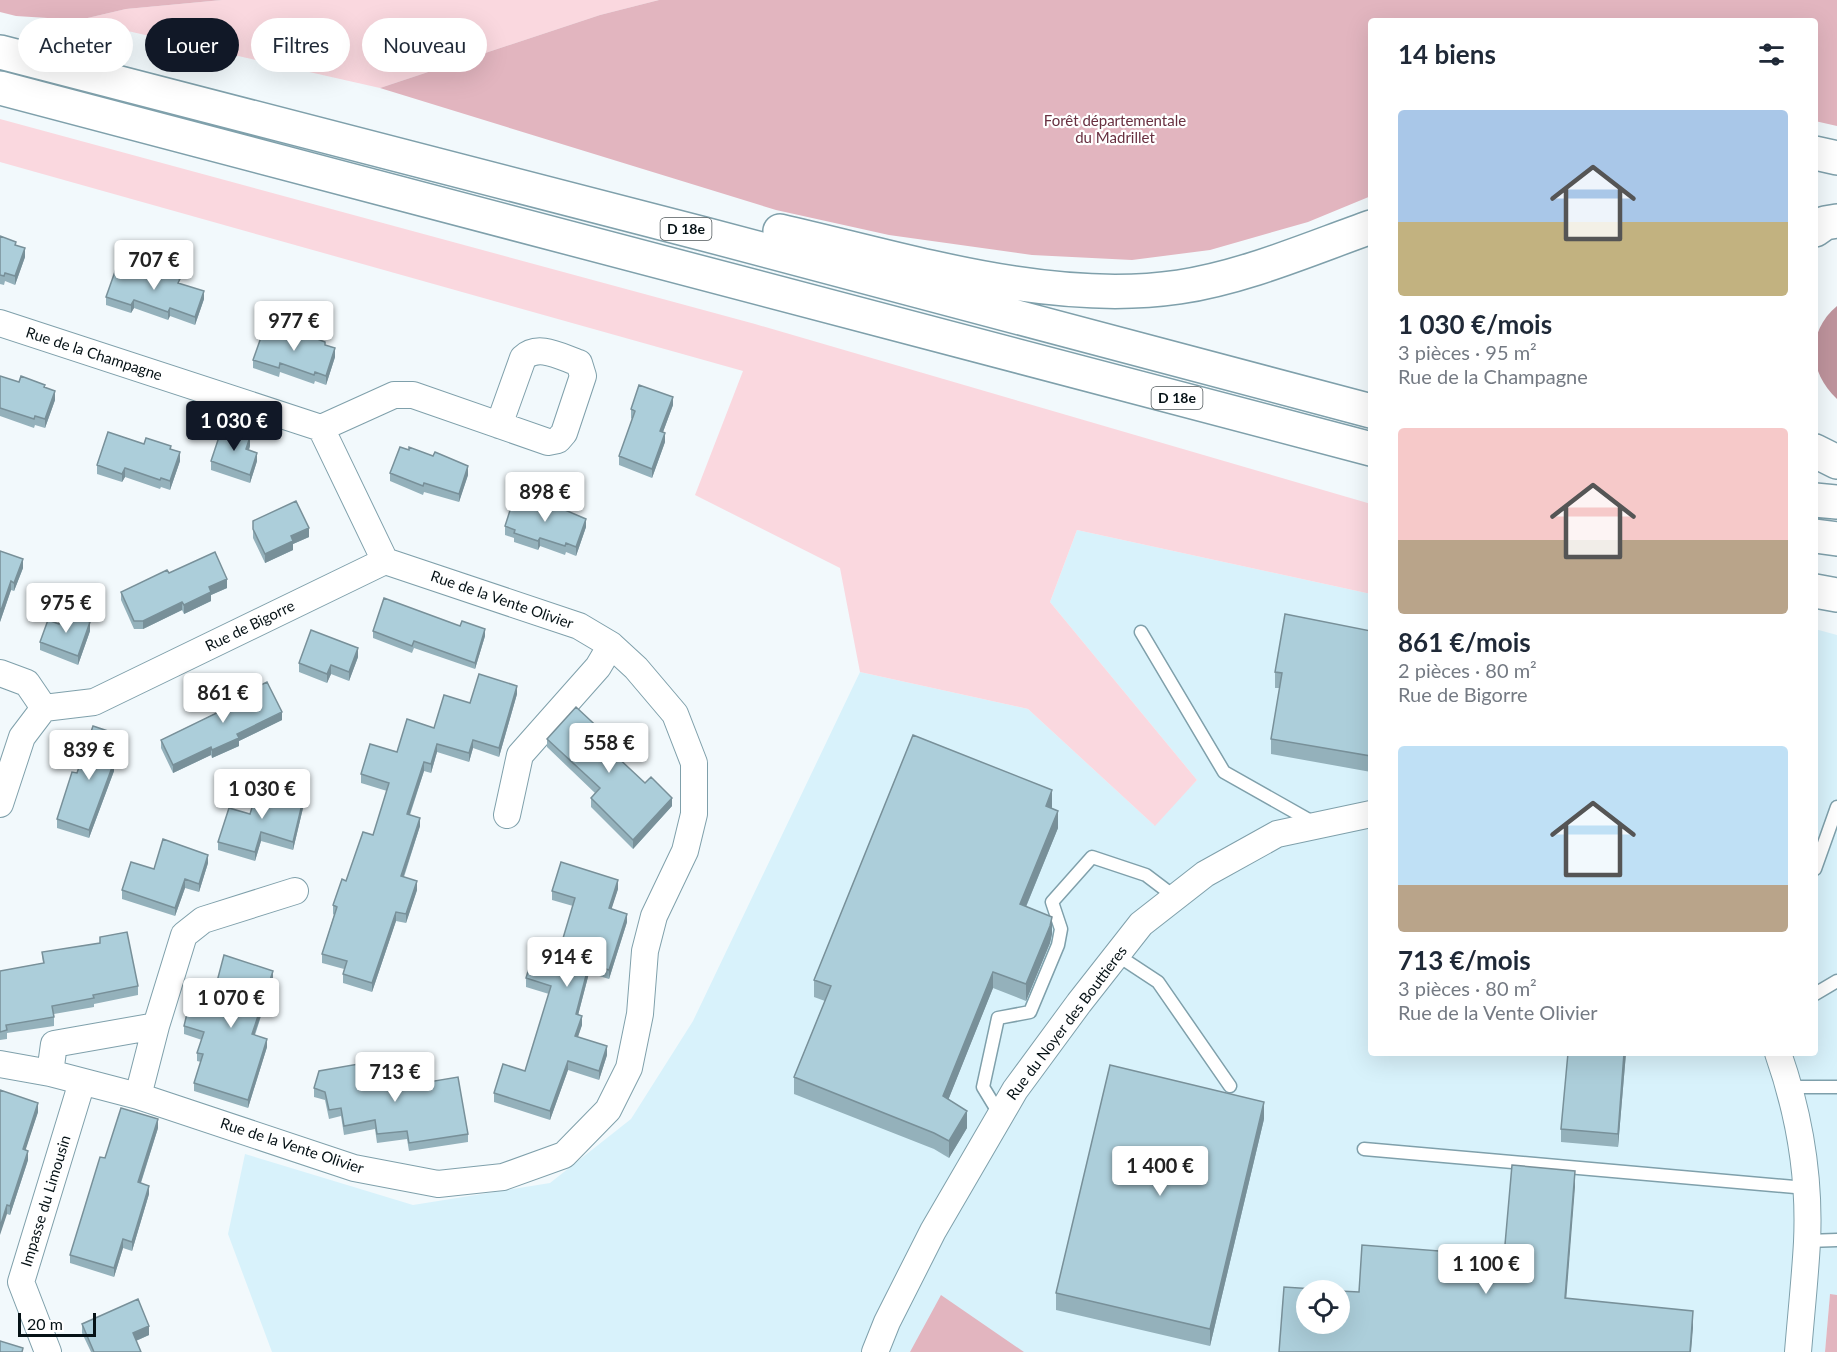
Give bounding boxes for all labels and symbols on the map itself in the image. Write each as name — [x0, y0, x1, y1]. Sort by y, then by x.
park label: Forêt départementale du Madrillet — [1044, 111, 1186, 146]
road number: D 18e — [660, 218, 712, 240]
pin: 707 € — [112, 240, 196, 291]
pin: 977 € — [252, 301, 336, 352]
street label: Rue de la Champagne — [24, 322, 165, 384]
road number: D 18e — [1152, 387, 1202, 409]
pin: 1 030 € — [179, 401, 289, 452]
pin: 898 € — [503, 472, 587, 523]
street label: Rue de la Vente Olivier — [429, 566, 577, 632]
pin: 975 € — [24, 583, 108, 634]
street label: Rue de Bigorre — [202, 596, 297, 655]
pin: 861 € — [181, 673, 265, 724]
pin: 558 € — [567, 723, 651, 774]
pin: 839 € — [47, 730, 131, 781]
pin: 1 030 € — [207, 769, 317, 820]
pin: 914 € — [525, 937, 609, 988]
street label: Rue du Noyer des Bouttieres — [1002, 942, 1130, 1103]
pin: 1 070 € — [176, 978, 286, 1029]
pin: 713 € — [353, 1052, 437, 1103]
street label: Rue de la Vente Olivier — [218, 1113, 367, 1177]
street label: Impasse du Limousin — [16, 1133, 74, 1269]
pin: 1 400 € — [1105, 1146, 1215, 1197]
pin: 1 100 € — [1431, 1244, 1541, 1295]
scale bar — [18, 1310, 96, 1338]

